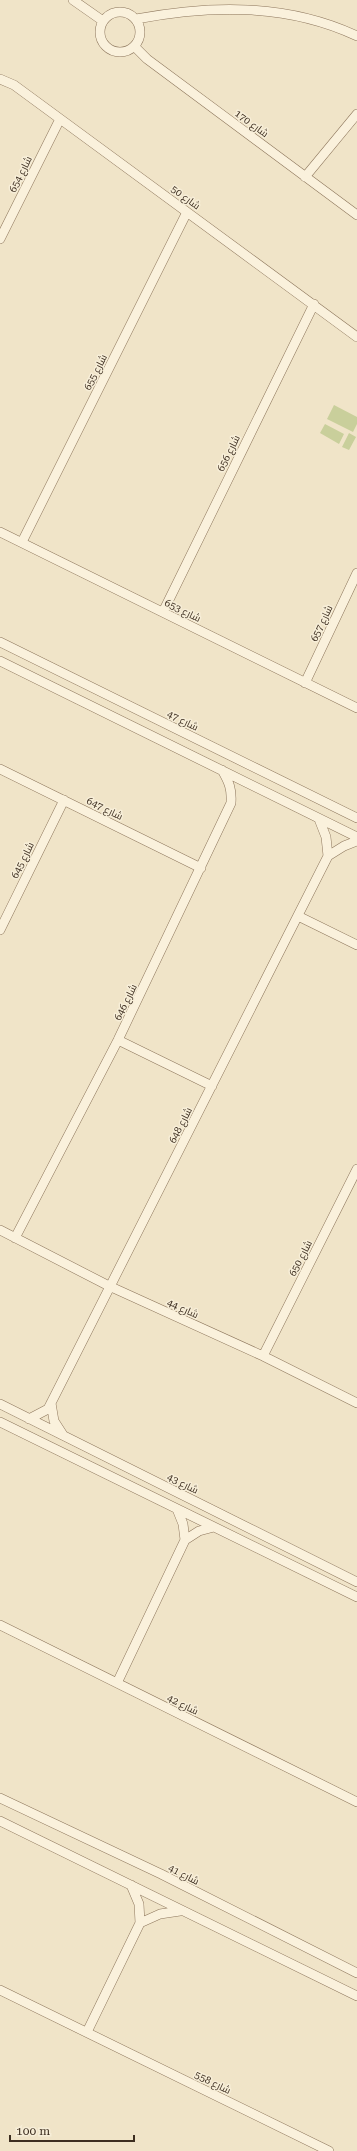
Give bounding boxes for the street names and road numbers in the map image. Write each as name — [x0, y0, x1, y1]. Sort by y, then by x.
street label: شارع 170 — [232, 108, 271, 140]
street label: شارع 654 — [7, 154, 35, 194]
street label: شارع 50 — [168, 183, 202, 212]
street label: شارع 655 — [82, 352, 110, 392]
street label: شارع 656 — [215, 433, 243, 473]
street label: شارع 653 — [163, 597, 203, 625]
street label: شارع 657 — [308, 603, 336, 644]
street label: شارع 47 — [165, 708, 200, 734]
street label: شارع 647 — [85, 795, 125, 823]
street label: شارع 645 — [9, 840, 37, 880]
street label: شارع 646 — [112, 982, 140, 1022]
street label: شارع 648 — [167, 1105, 195, 1145]
street label: شارع 650 — [287, 1238, 315, 1278]
street label: شارع 44 — [165, 1297, 200, 1321]
street label: شارع 43 — [165, 1471, 200, 1497]
street label: شارع 42 — [165, 1692, 200, 1718]
street label: شارع 41 — [166, 1862, 201, 1888]
street label: شارع 558 — [193, 2069, 233, 2097]

